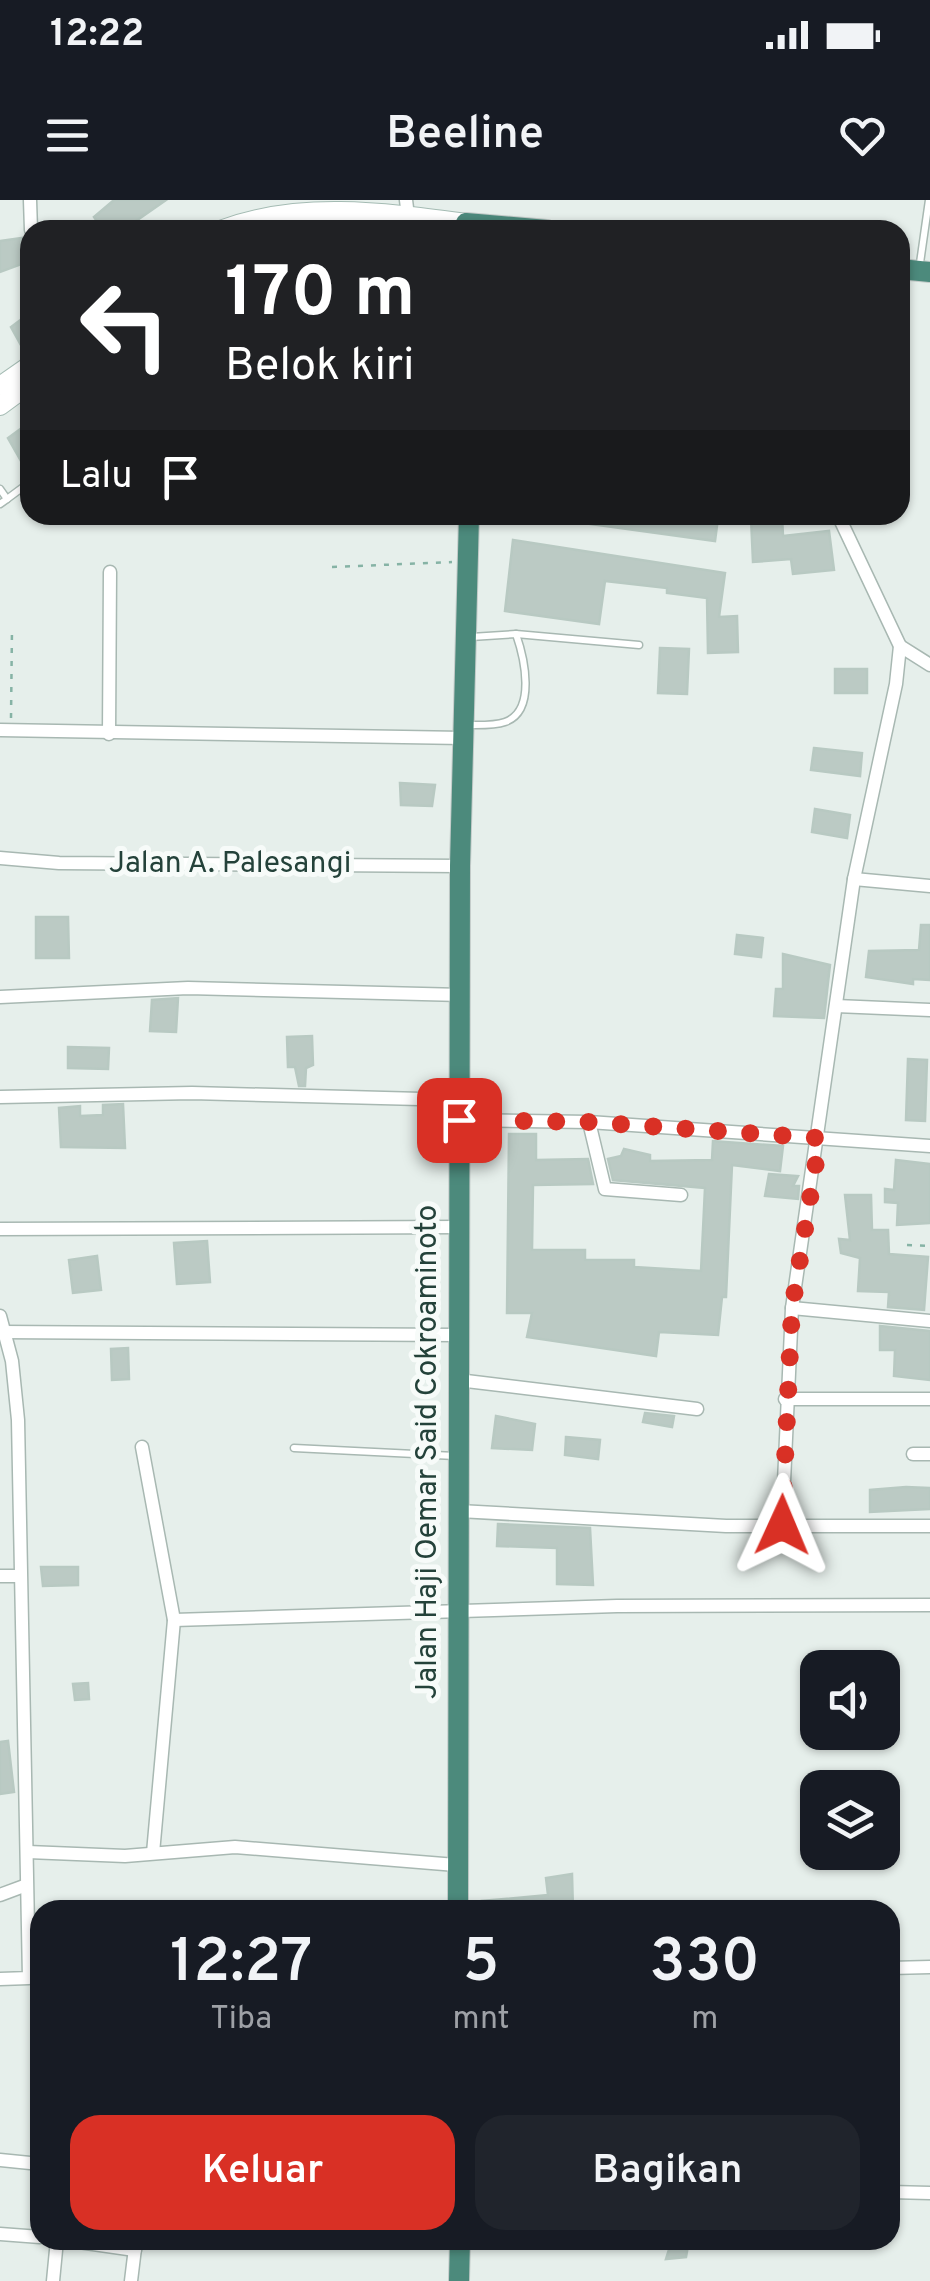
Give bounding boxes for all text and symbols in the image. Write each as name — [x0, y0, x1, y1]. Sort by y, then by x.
text: 12:22 — [50, 11, 144, 60]
text: Beeline — [386, 107, 544, 164]
icon: menu — [40, 108, 95, 163]
icon: heart — [835, 108, 890, 163]
text: 170 m — [225, 252, 415, 341]
icon: left — [60, 260, 190, 390]
text: Belok kiri — [225, 339, 415, 396]
icon: arrive — [153, 450, 208, 505]
text: Lalu — [60, 453, 133, 502]
street label: Jalan A. Palesangi — [109, 846, 351, 883]
pin — [417, 1078, 502, 1163]
icon: arrive — [432, 1093, 487, 1148]
street label: Jalan Haji Oemar Said Cokroaminoto — [410, 1205, 447, 1699]
position arrow — [730, 1473, 834, 1577]
map controls — [800, 1650, 900, 1870]
button: sound — [800, 1650, 900, 1750]
button: layers — [800, 1770, 900, 1870]
text: 12:27 — [170, 1927, 312, 2003]
text: 5 — [463, 1927, 499, 2003]
text: 330 — [650, 1927, 760, 2003]
text: Tiba — [210, 2000, 272, 2040]
text: mnt — [452, 2000, 510, 2040]
text: m — [691, 2000, 718, 2040]
button: Keluar — [70, 2115, 455, 2230]
button: Bagikan — [475, 2115, 860, 2230]

